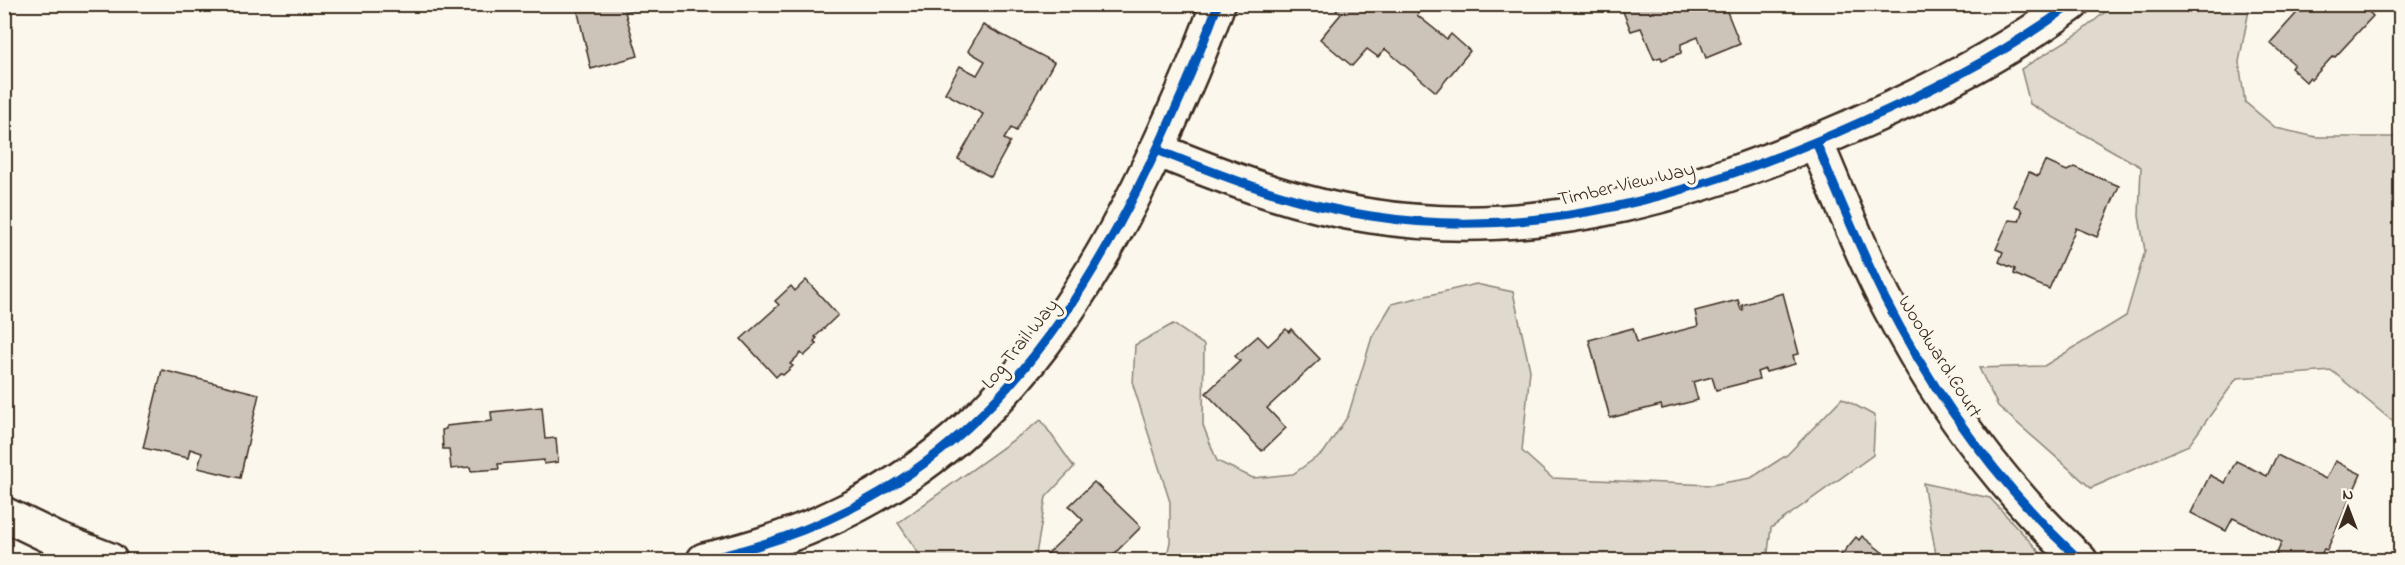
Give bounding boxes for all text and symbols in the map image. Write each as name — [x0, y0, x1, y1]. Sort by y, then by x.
street label: Timber View Way — [1555, 156, 1698, 215]
street label: Woodward Court — [1890, 290, 1988, 424]
street label: Log Trail Way — [975, 293, 1067, 397]
north arrow — [2318, 478, 2378, 538]
text: N — [2343, 483, 2354, 507]

